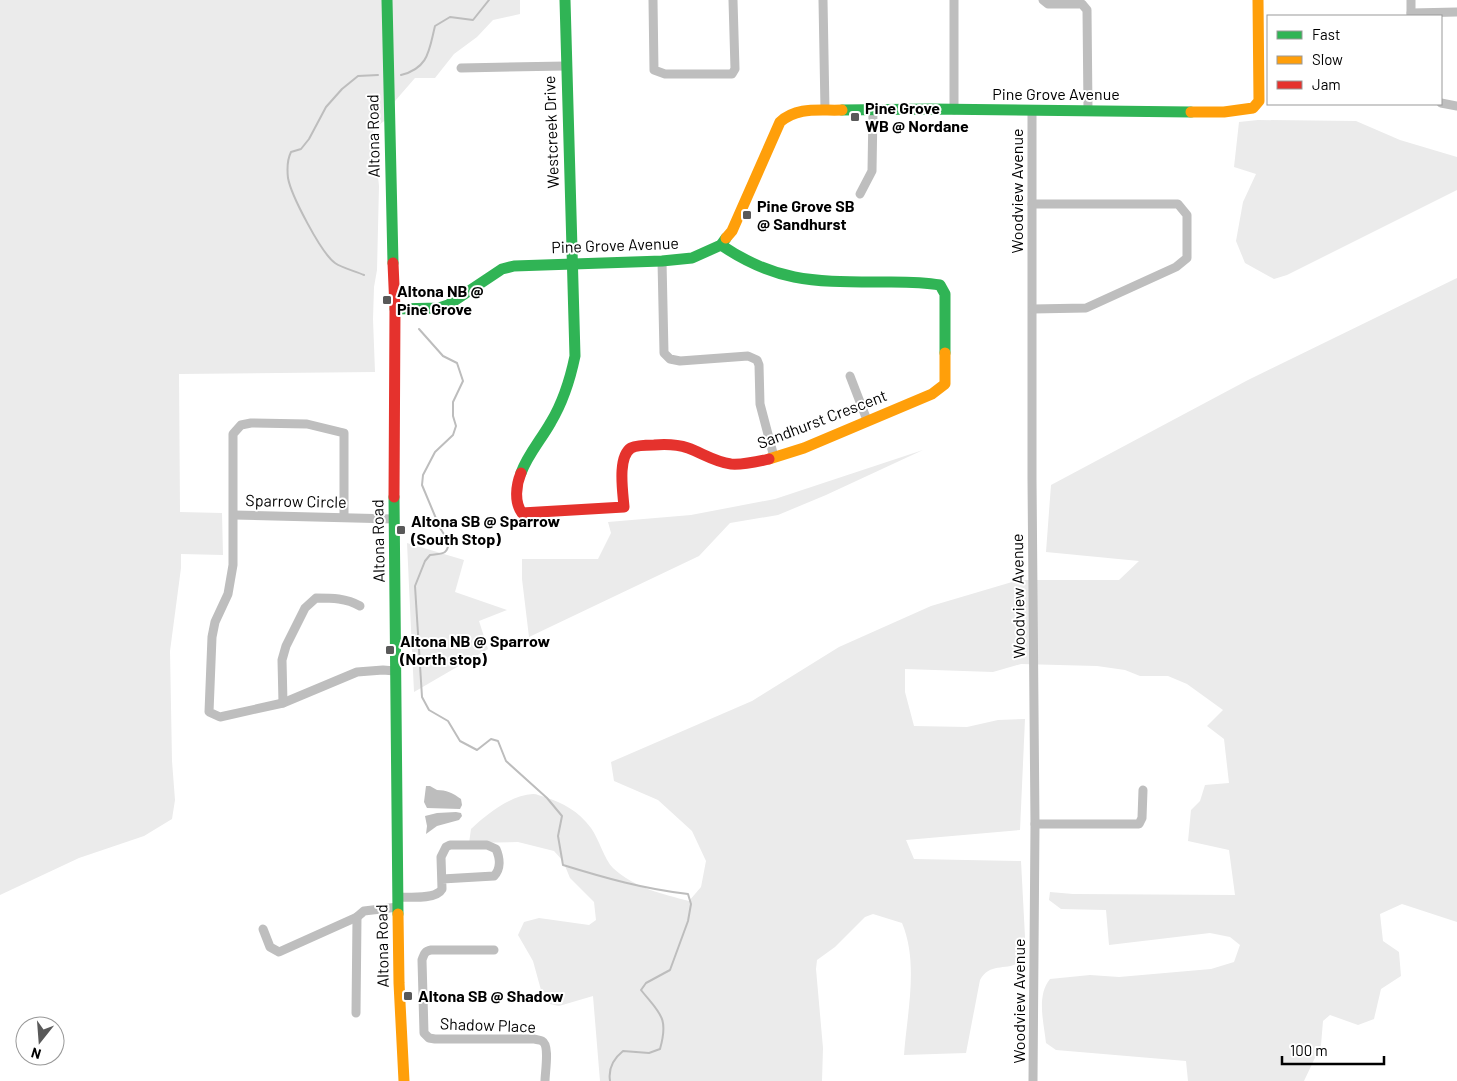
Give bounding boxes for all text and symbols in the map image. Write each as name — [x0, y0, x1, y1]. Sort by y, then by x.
legend — [1267, 15, 1442, 105]
text: Fast — [1312, 25, 1340, 43]
text: Slow — [1312, 50, 1343, 68]
street label: Westcreek Drive — [539, 75, 562, 189]
text: Jam — [1312, 75, 1341, 93]
street label: Pine Grove Avenue — [992, 84, 1120, 103]
street label: Altona Road — [362, 94, 383, 178]
place label: Pine Grove WB @ Nordane — [865, 98, 969, 135]
marker: Pine Grove WB @ Nordane — [849, 111, 861, 123]
street label: Woodview Avenue — [1007, 128, 1026, 254]
place label: Pine Grove SB @ Sandhurst — [757, 196, 855, 233]
marker: Pine Grove SB @ Sandhurst — [741, 209, 753, 221]
street label: Pine Grove Avenue — [551, 233, 679, 256]
place label: Altona NB @ Pine Grove — [397, 281, 484, 318]
marker: Altona NB @ Pine Grove — [381, 294, 393, 306]
street label: Sandhurst Crescent — [754, 385, 889, 452]
street label: Sparrow Circle — [245, 490, 347, 511]
street label: Altona Road — [367, 499, 388, 583]
place label: Altona SB @ Sparrow (South Stop) — [410, 511, 560, 548]
marker: Altona SB @ Sparrow (South Stop) — [395, 524, 407, 536]
street label: Woodview Avenue — [1007, 533, 1028, 659]
place label: Altona NB @ Sparrow (North stop) — [399, 631, 550, 668]
marker: Altona NB @ Sparrow (North stop) — [384, 644, 396, 656]
street label: Altona Road — [371, 904, 392, 988]
street label: Woodview Avenue — [1009, 938, 1028, 1064]
place label: Altona SB @ Shadow — [418, 986, 564, 1005]
marker: Altona SB @ Shadow — [402, 990, 414, 1002]
street label: Shadow Place — [440, 1013, 536, 1036]
north arrow — [15, 1016, 65, 1066]
scale bar — [1282, 1034, 1384, 1066]
text: 100 m — [1290, 1041, 1328, 1059]
text: N — [29, 1044, 43, 1063]

